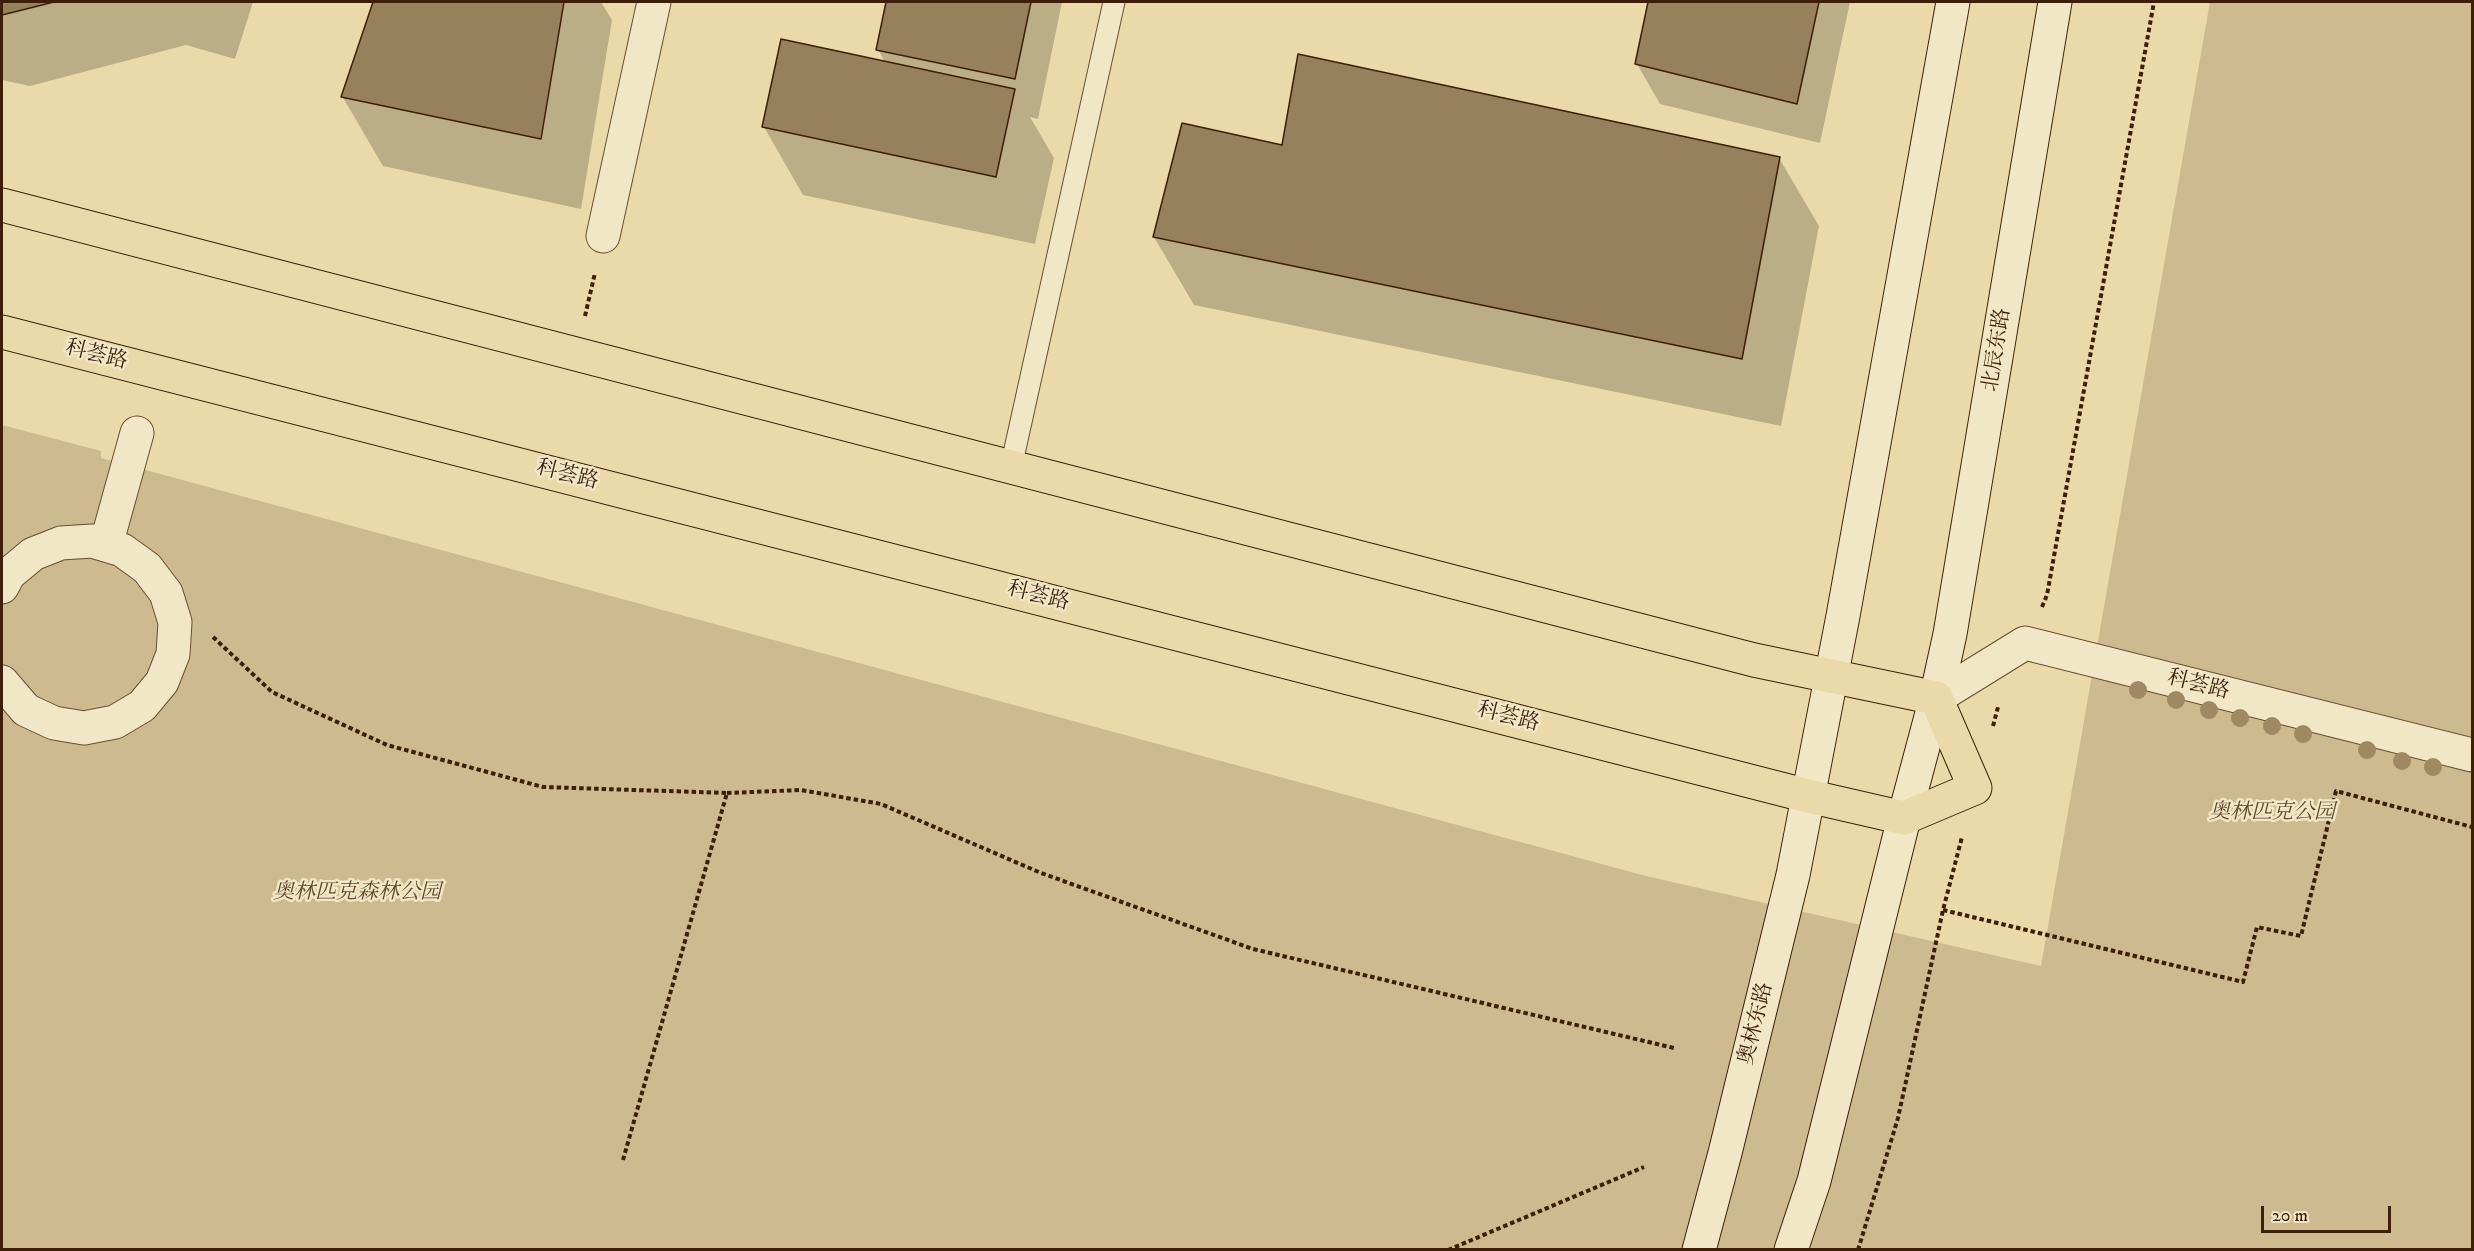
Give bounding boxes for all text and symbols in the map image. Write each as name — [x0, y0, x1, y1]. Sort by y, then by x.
street label: 北辰东路 — [1979, 307, 2017, 393]
street label: 科荟路 — [62, 336, 130, 376]
street label: 科荟路 — [533, 456, 601, 496]
street label: 科荟路 — [1004, 577, 1072, 617]
street label: 科荟路 — [2164, 666, 2232, 706]
street label: 科荟路 — [1474, 698, 1542, 738]
park label: 奥林匹克公园 — [2209, 801, 2335, 827]
park label: 奥林匹克森林公园 — [273, 881, 441, 907]
street label: 奥林东路 — [1735, 980, 1779, 1068]
scale bar — [2264, 1194, 2394, 1232]
text: 20 m — [2272, 1205, 2308, 1227]

